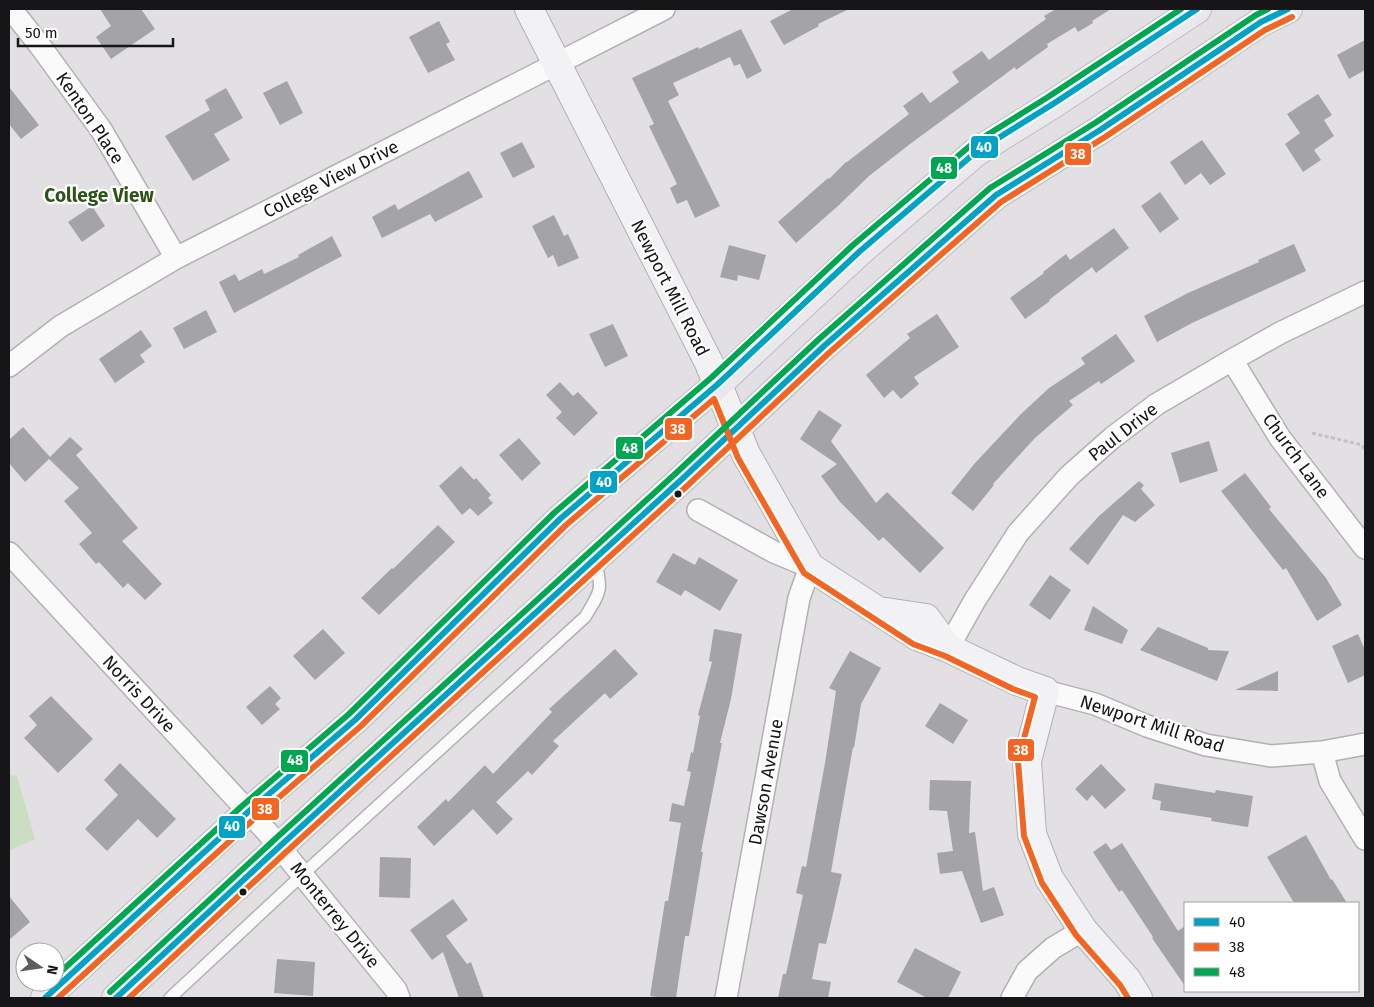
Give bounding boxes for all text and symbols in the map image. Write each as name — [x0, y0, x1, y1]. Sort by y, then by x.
scale bar — [18, 15, 172, 47]
text: 50 m — [25, 24, 58, 42]
street label: Kenton Place — [51, 68, 129, 168]
street label: College View Drive — [260, 135, 402, 223]
line badge: 40 — [970, 135, 999, 159]
text: 40 — [976, 139, 992, 156]
line badge: 38 — [1064, 142, 1092, 166]
text: 38 — [1069, 146, 1086, 163]
line badge: 48 — [930, 156, 958, 180]
text: 48 — [936, 160, 952, 177]
district label: College View — [44, 184, 154, 207]
street label: Newport Mill Road — [626, 216, 714, 360]
street label: Paul Drive — [1084, 398, 1162, 466]
street label: Church Lane — [1258, 409, 1334, 503]
line badge: 38 — [664, 417, 693, 441]
text: 38 — [669, 421, 686, 438]
line badge: 48 — [615, 436, 644, 460]
text: 48 — [622, 440, 638, 457]
line badge: 40 — [589, 470, 618, 494]
text: 40 — [596, 474, 612, 491]
unlabelled marker — [673, 489, 683, 499]
street label: Norris Drive — [98, 651, 180, 737]
street label: Newport Mill Road — [1077, 690, 1227, 758]
street label: Dawson Avenue — [744, 717, 788, 847]
line badge: 38 — [1007, 738, 1035, 762]
text: 38 — [1012, 742, 1029, 759]
line badge: 48 — [280, 749, 309, 773]
text: 48 — [287, 752, 303, 769]
line badge: 38 — [251, 797, 280, 821]
text: 38 — [256, 801, 273, 818]
line badge: 40 — [218, 815, 246, 839]
text: 40 — [224, 818, 240, 835]
street label: Monterrey Drive — [286, 858, 384, 972]
unlabelled marker — [238, 887, 248, 897]
legend — [1184, 902, 1359, 992]
text: 40 — [1229, 913, 1245, 931]
text: 38 — [1229, 938, 1245, 956]
north arrow — [15, 942, 65, 992]
text: N — [43, 963, 62, 976]
text: 48 — [1229, 963, 1245, 981]

